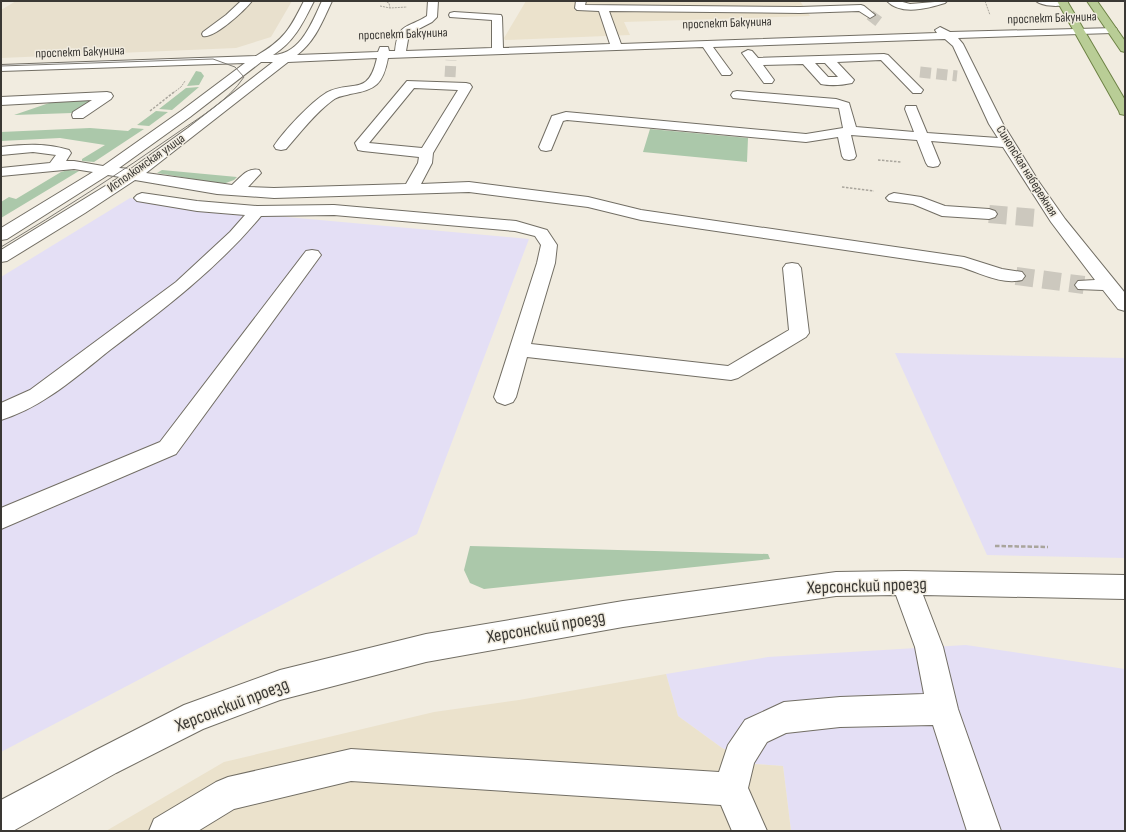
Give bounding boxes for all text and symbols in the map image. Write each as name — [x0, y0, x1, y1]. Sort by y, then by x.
street label: проспект Бакунина — [1007, 8, 1097, 28]
street label: проспект Бакунина — [682, 13, 772, 33]
street label: проспект Бакунина — [358, 24, 448, 44]
street label: проспект Бакунина — [35, 42, 125, 62]
street label: Синопская набережная — [993, 122, 1061, 220]
street label: Исполкомская улица — [104, 130, 188, 196]
street label: Херсонский проезд — [806, 573, 927, 599]
street label: Херсонский проезд — [484, 606, 607, 648]
street label: Херсонский проезд — [171, 674, 292, 737]

